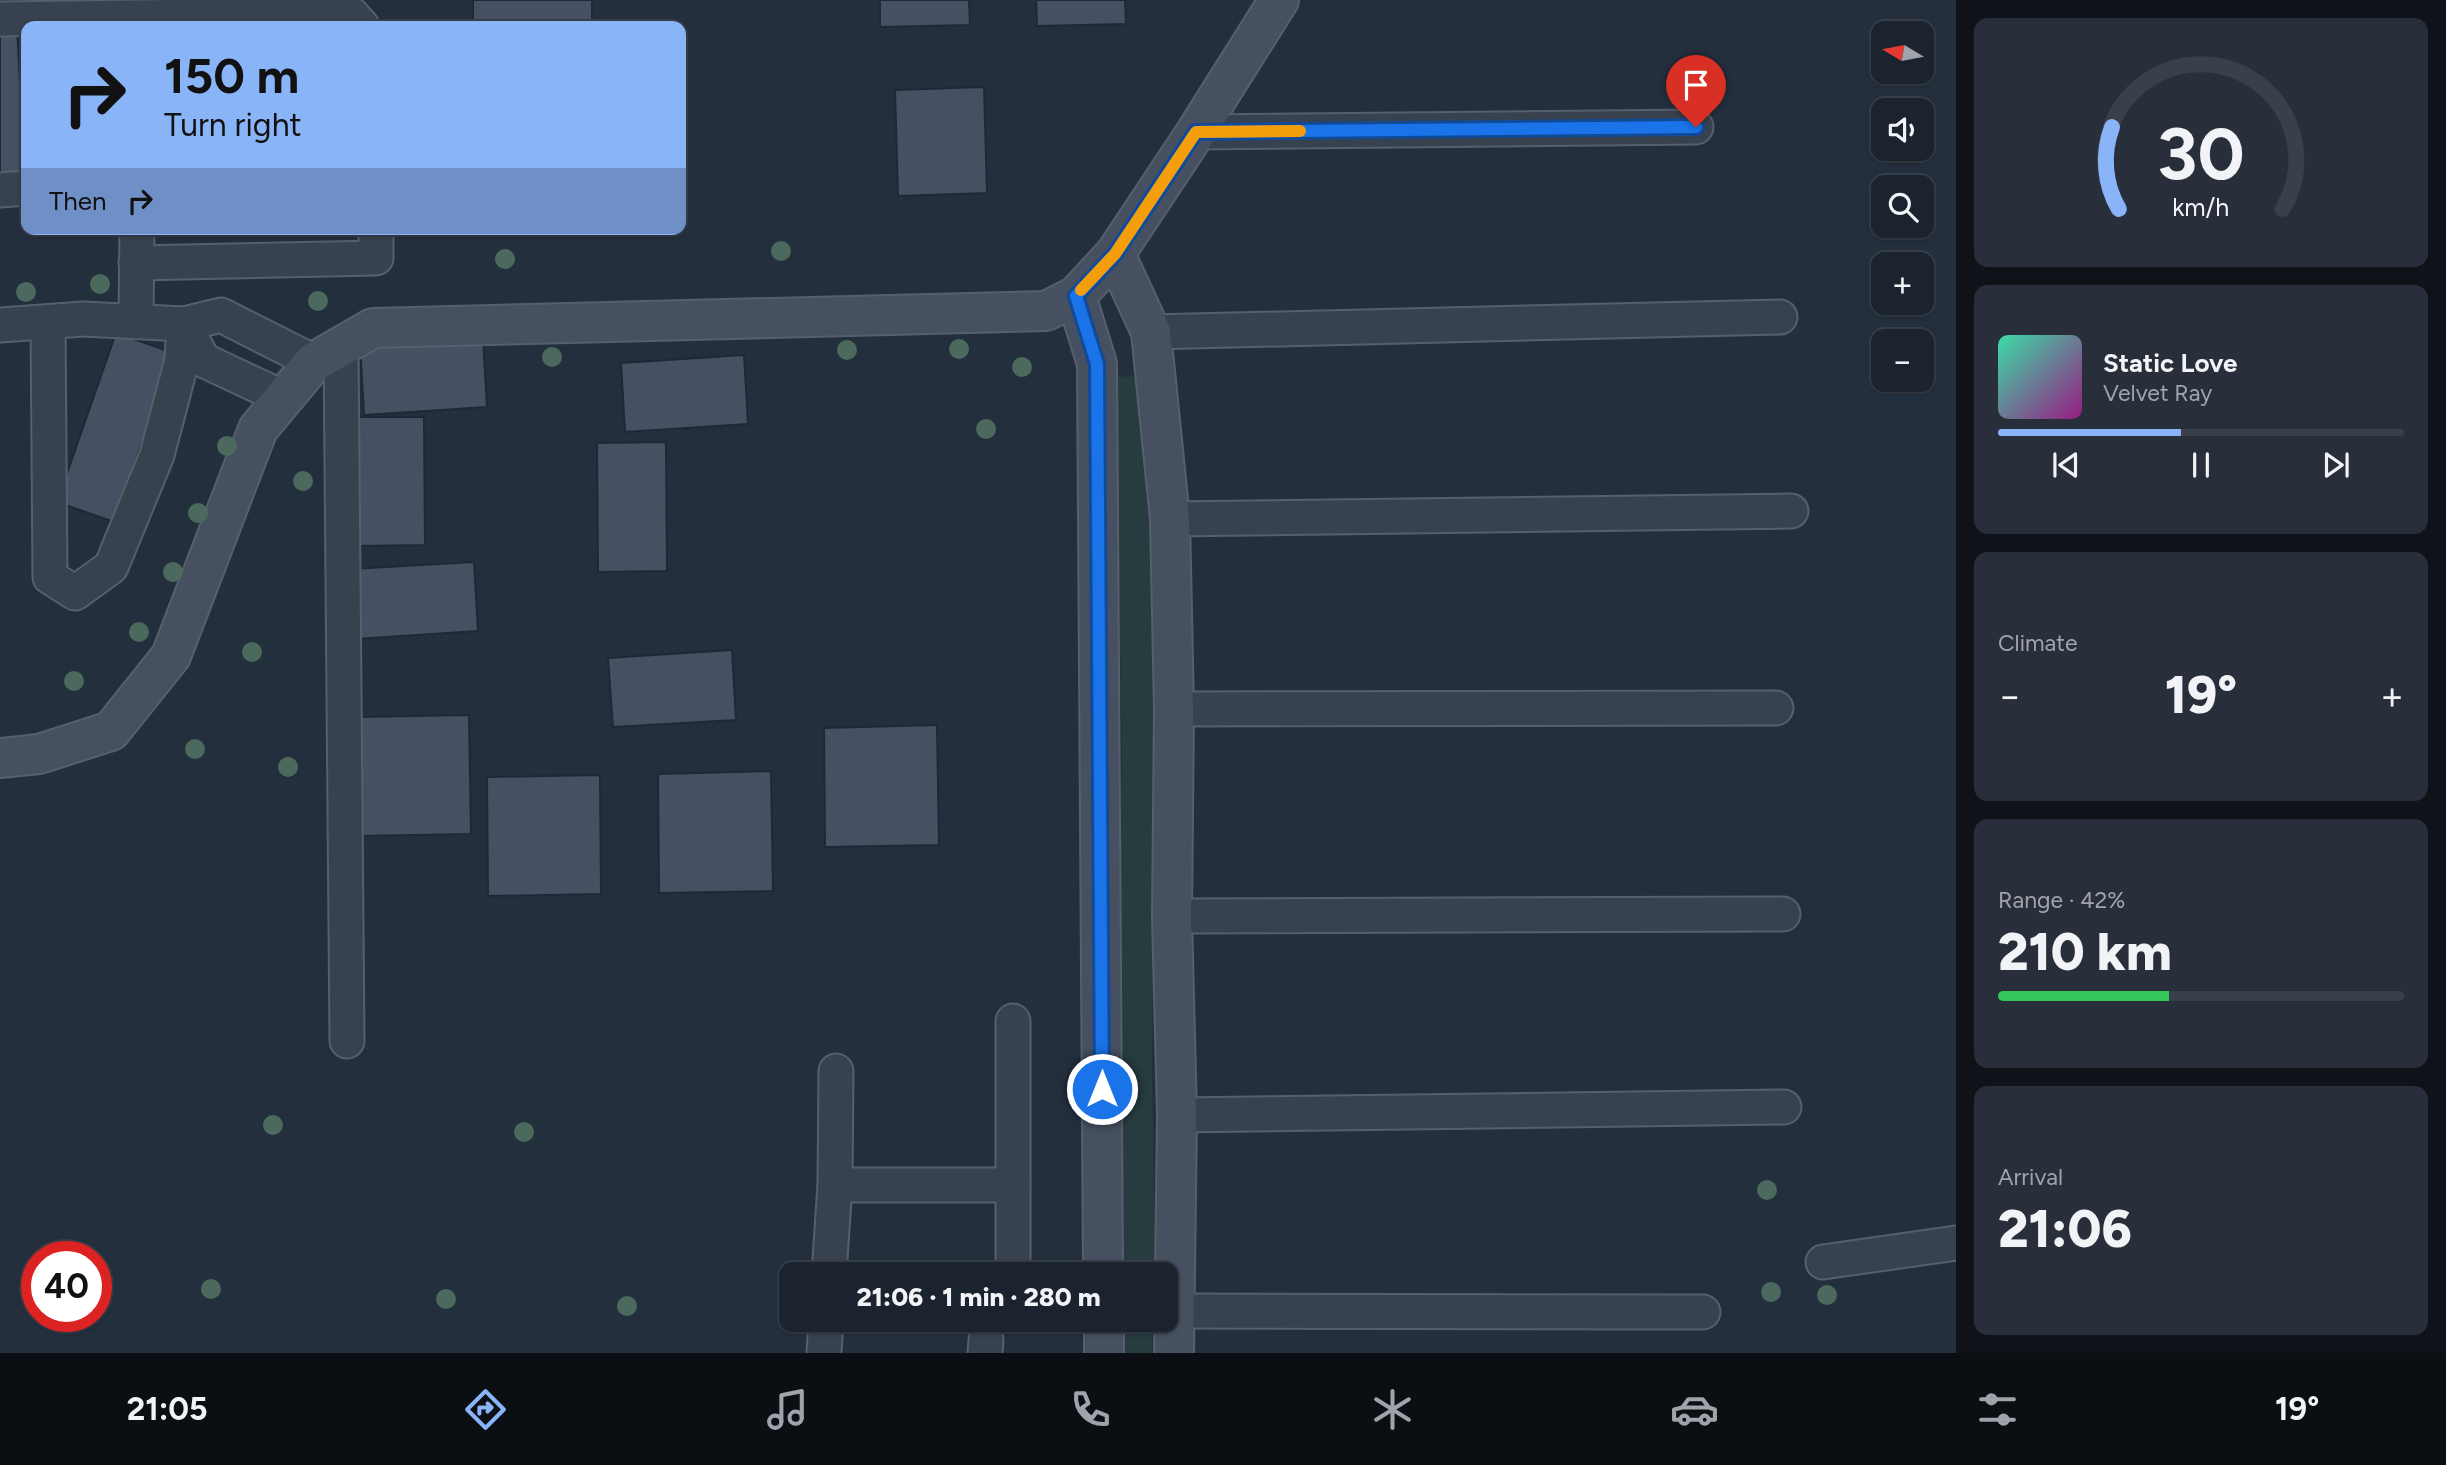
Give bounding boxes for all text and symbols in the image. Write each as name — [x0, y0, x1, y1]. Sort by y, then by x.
north arrow — [1871, 21, 1934, 84]
map controls — [1871, 21, 1934, 392]
text: 150 m — [164, 46, 299, 105]
icon: right — [49, 49, 140, 140]
pin — [1666, 55, 1726, 127]
icon: arrive — [1677, 66, 1715, 104]
button: sound — [1871, 98, 1934, 161]
text: Turn right — [164, 106, 302, 144]
text: 30 — [2157, 110, 2245, 197]
button: search — [1871, 175, 1934, 238]
icon: right — [121, 182, 159, 220]
text: Then — [49, 185, 107, 217]
text: km/h — [2172, 191, 2230, 221]
button: + — [1871, 252, 1934, 315]
button: − — [1871, 329, 1934, 392]
text: Static Love — [2103, 347, 2237, 379]
text: Velvet Ray — [2103, 379, 2212, 407]
icon: previous — [2047, 446, 2085, 484]
icon: pause — [2182, 446, 2220, 484]
icon: next — [2317, 446, 2355, 484]
text: Climate — [1998, 629, 2077, 657]
text: 19° — [2165, 664, 2237, 726]
text: − — [1998, 673, 2022, 719]
text: + — [2380, 673, 2404, 719]
text: Range · 42% — [1998, 886, 2125, 914]
text: 210 km — [1998, 921, 2172, 983]
position arrow — [1065, 1052, 1139, 1126]
text: Arrival — [1998, 1163, 2063, 1191]
text: 21:06 — [1998, 1198, 2132, 1260]
speed limit sign: 40 — [21, 1241, 112, 1332]
text: 21:06 · 1 min · 280 m — [856, 1281, 1101, 1313]
icon: directions — [461, 1385, 510, 1434]
icon: music — [763, 1385, 812, 1434]
icon: phone — [1066, 1385, 1115, 1434]
icon: climate — [1368, 1385, 1417, 1434]
icon: car — [1670, 1385, 1719, 1434]
icon: filters — [1973, 1385, 2022, 1434]
text: 21:05 — [127, 1390, 208, 1428]
text: 19° — [2275, 1390, 2319, 1428]

